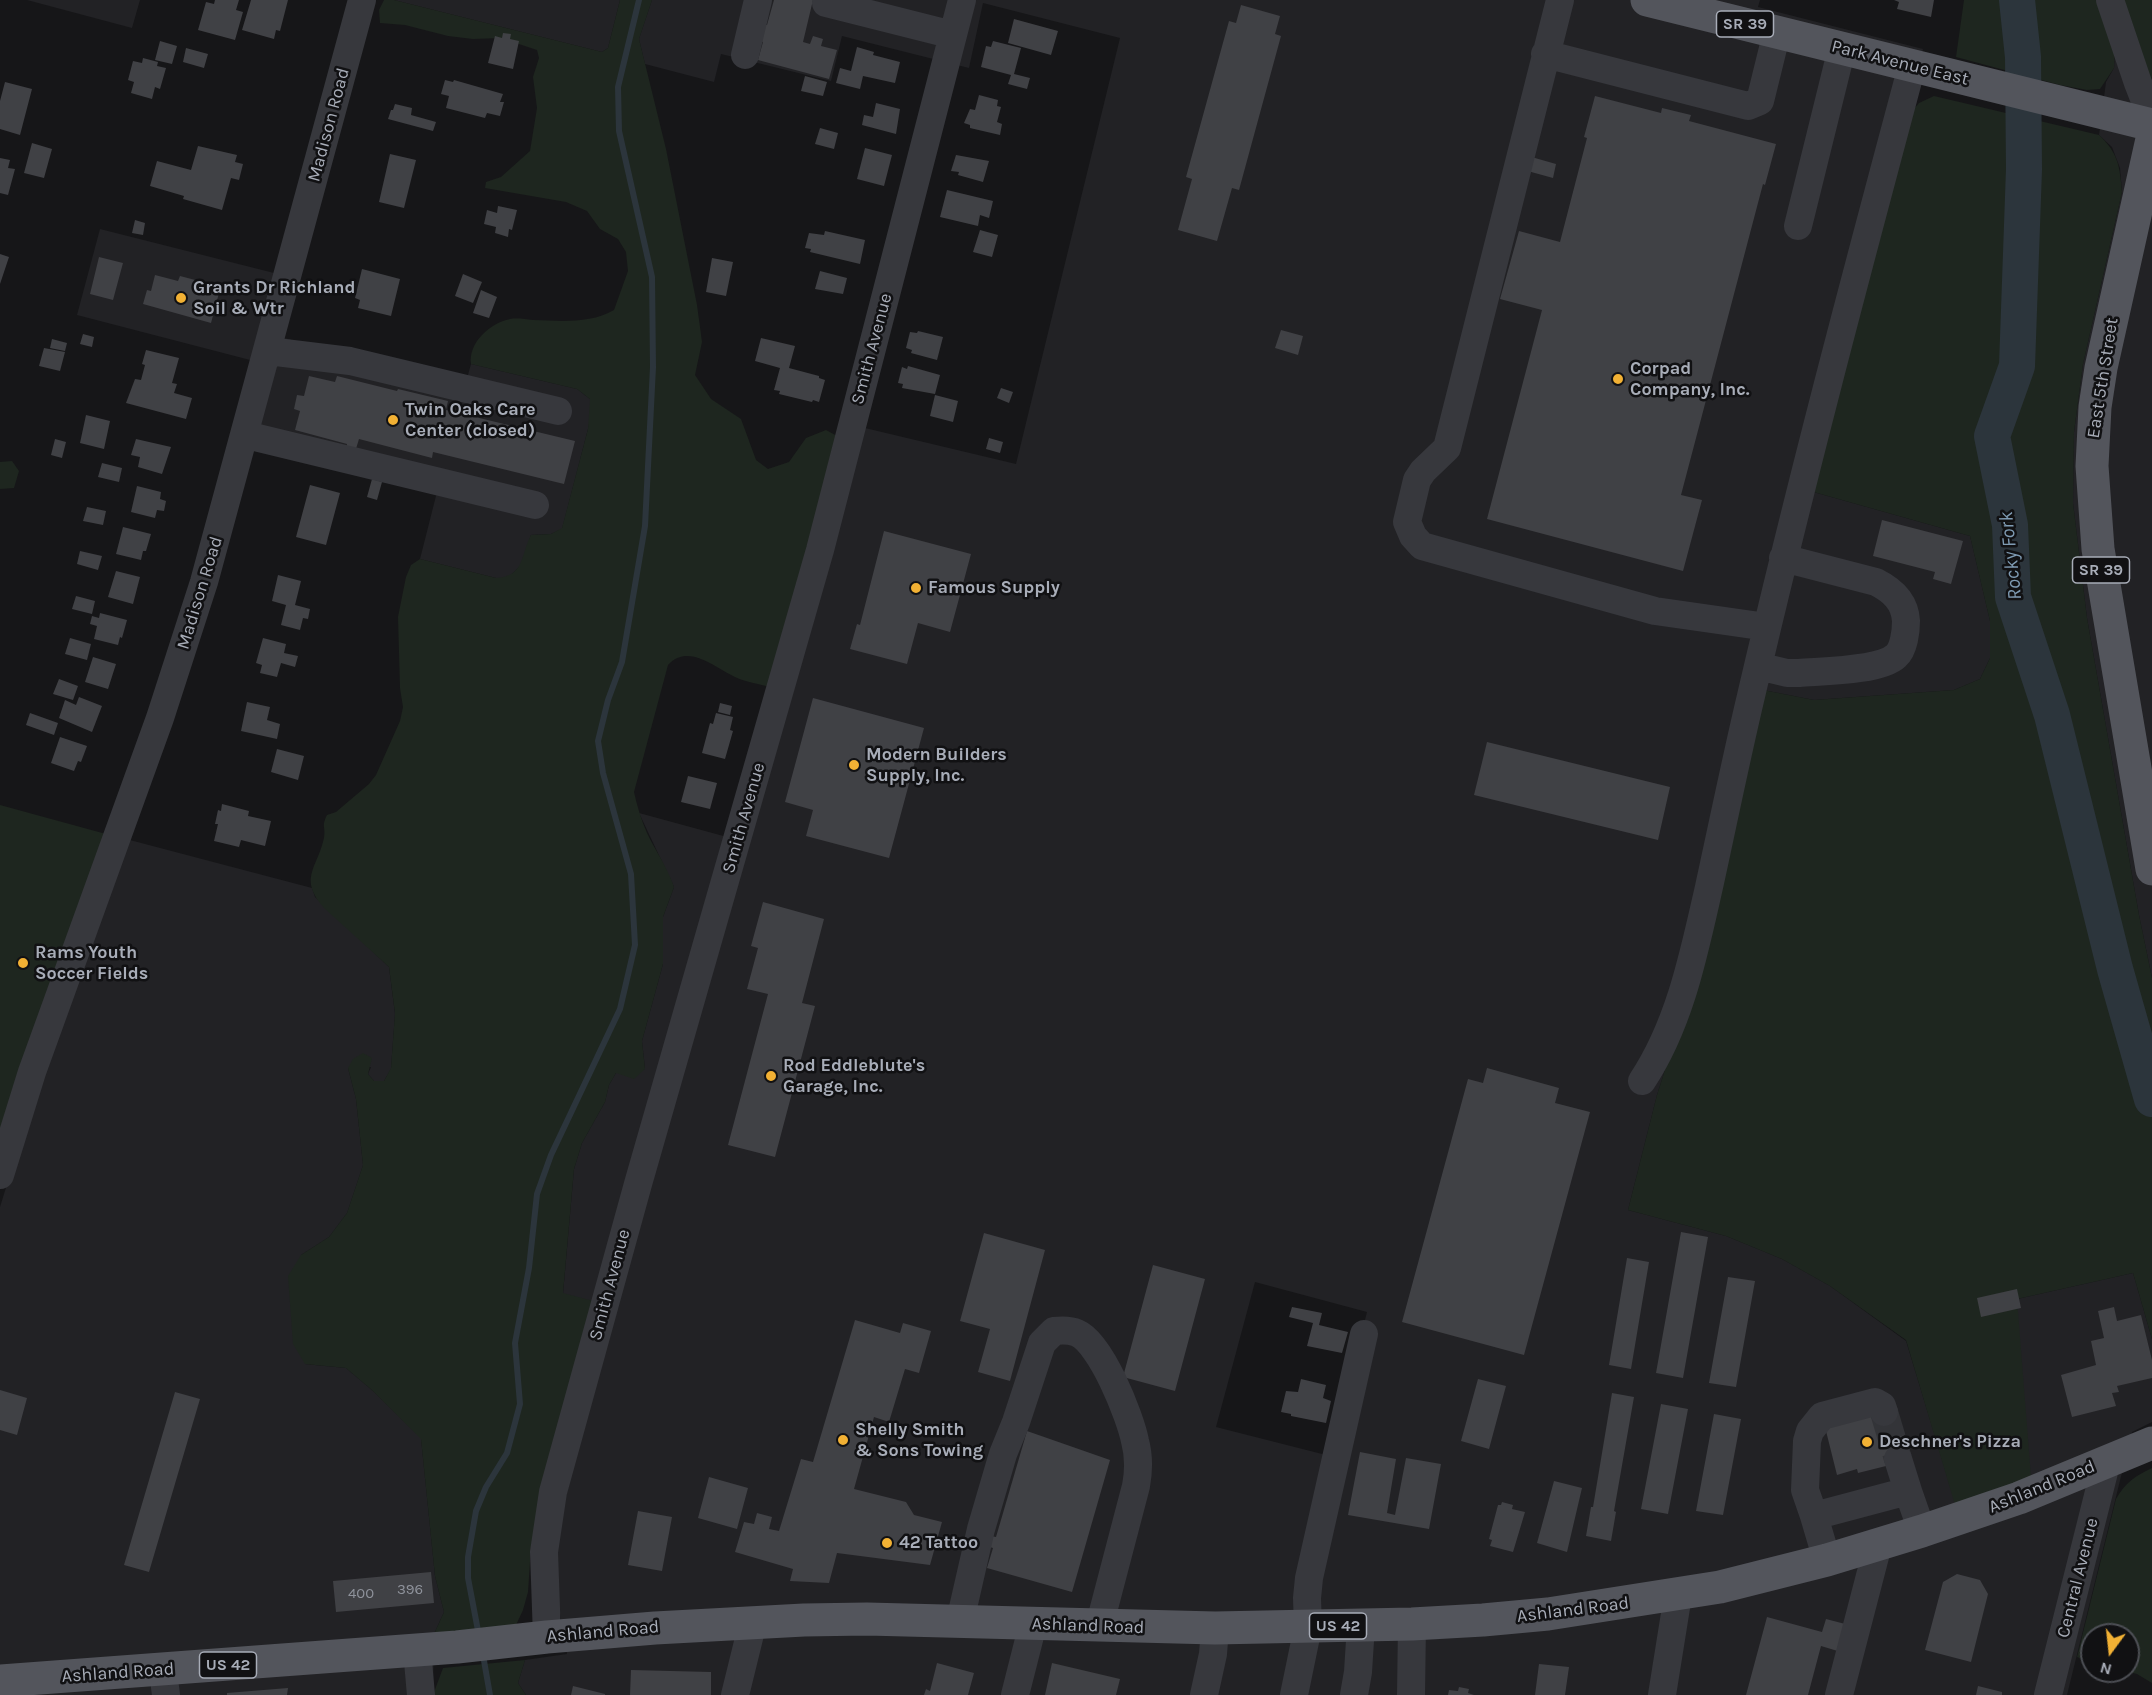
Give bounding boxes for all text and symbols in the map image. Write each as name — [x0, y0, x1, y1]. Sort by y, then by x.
road number: SR 39 — [1716, 11, 1774, 37]
street label: Park Avenue East — [1829, 36, 1971, 90]
street label: Madison Road — [303, 66, 355, 184]
place label: Grants Dr Richland Soil & Wtr — [193, 277, 356, 320]
marker: Grants Dr Richland Soil & Wtr — [174, 291, 188, 305]
street label: Smith Avenue — [847, 291, 897, 407]
street label: East 5th Street — [2083, 316, 2123, 440]
place label: Corpad Company, Inc. — [1630, 358, 1750, 400]
marker: Corpad Company, Inc. — [1611, 372, 1625, 386]
place label: Twin Oaks Care Center (closed) — [405, 399, 535, 442]
marker: Twin Oaks Care Center (closed) — [386, 413, 400, 427]
water label: Rocky Fork — [1994, 511, 2028, 601]
street label: Madison Road — [173, 534, 227, 652]
road number: SR 39 — [2072, 557, 2130, 583]
place label: Famous Supply — [928, 577, 1060, 599]
marker: Famous Supply — [909, 581, 923, 595]
place label: Modern Builders Supply, Inc. — [866, 744, 1007, 786]
marker: Modern Builders Supply, Inc. — [847, 758, 861, 772]
street label: Smith Avenue — [718, 760, 770, 876]
place label: Rams Youth Soccer Fields — [35, 942, 148, 984]
marker: Rams Youth Soccer Fields — [16, 956, 30, 970]
place label: Rod Eddleblute's Garage, Inc. — [783, 1055, 925, 1098]
marker: Rod Eddleblute's Garage, Inc. — [764, 1069, 778, 1083]
street label: Smith Avenue — [585, 1227, 635, 1343]
place label: Shelly Smith & Sons Towing — [855, 1419, 983, 1462]
place label: Deschner's Pizza — [1879, 1431, 2021, 1453]
marker: Shelly Smith & Sons Towing — [836, 1433, 850, 1447]
marker: Deschner's Pizza — [1860, 1435, 1874, 1449]
street label: Ashland Road — [1986, 1456, 2098, 1518]
street label: Central Avenue — [2053, 1516, 2103, 1640]
place label: 42 Tattoo — [899, 1532, 978, 1554]
marker: 42 Tattoo — [880, 1536, 894, 1550]
house number: 396 — [397, 1581, 423, 1599]
house number: 400 — [348, 1585, 374, 1603]
street label: Ashland Road — [1516, 1592, 1630, 1628]
street label: Ashland Road — [1031, 1613, 1145, 1639]
road number: US 42 — [1310, 1613, 1366, 1639]
street label: Ashland Road — [546, 1616, 660, 1648]
north arrow — [2080, 1623, 2140, 1683]
road number: US 42 — [200, 1652, 256, 1678]
street label: Ashland Road — [61, 1658, 175, 1688]
text: N — [2098, 1658, 2114, 1680]

